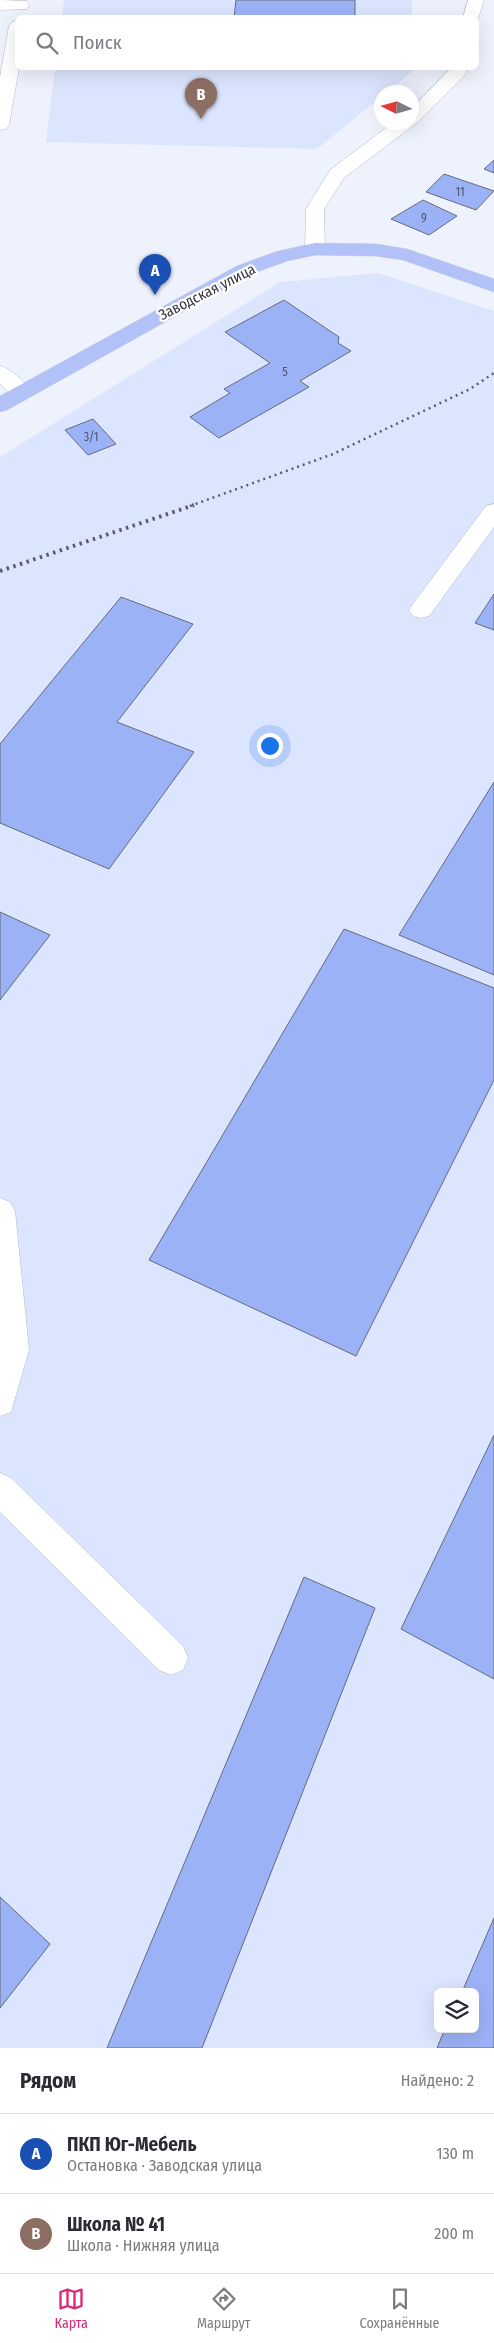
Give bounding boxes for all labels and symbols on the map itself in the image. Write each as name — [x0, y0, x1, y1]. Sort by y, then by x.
pin: B — [185, 78, 217, 119]
north arrow — [374, 85, 419, 130]
house number: 11 — [455, 185, 465, 199]
house number: 9 — [421, 211, 427, 225]
pin: A — [139, 254, 171, 295]
street label: Заводская улица — [156, 260, 258, 324]
house number: 5 — [282, 365, 288, 379]
house number: 3/1 — [84, 430, 98, 444]
your location — [257, 733, 283, 759]

